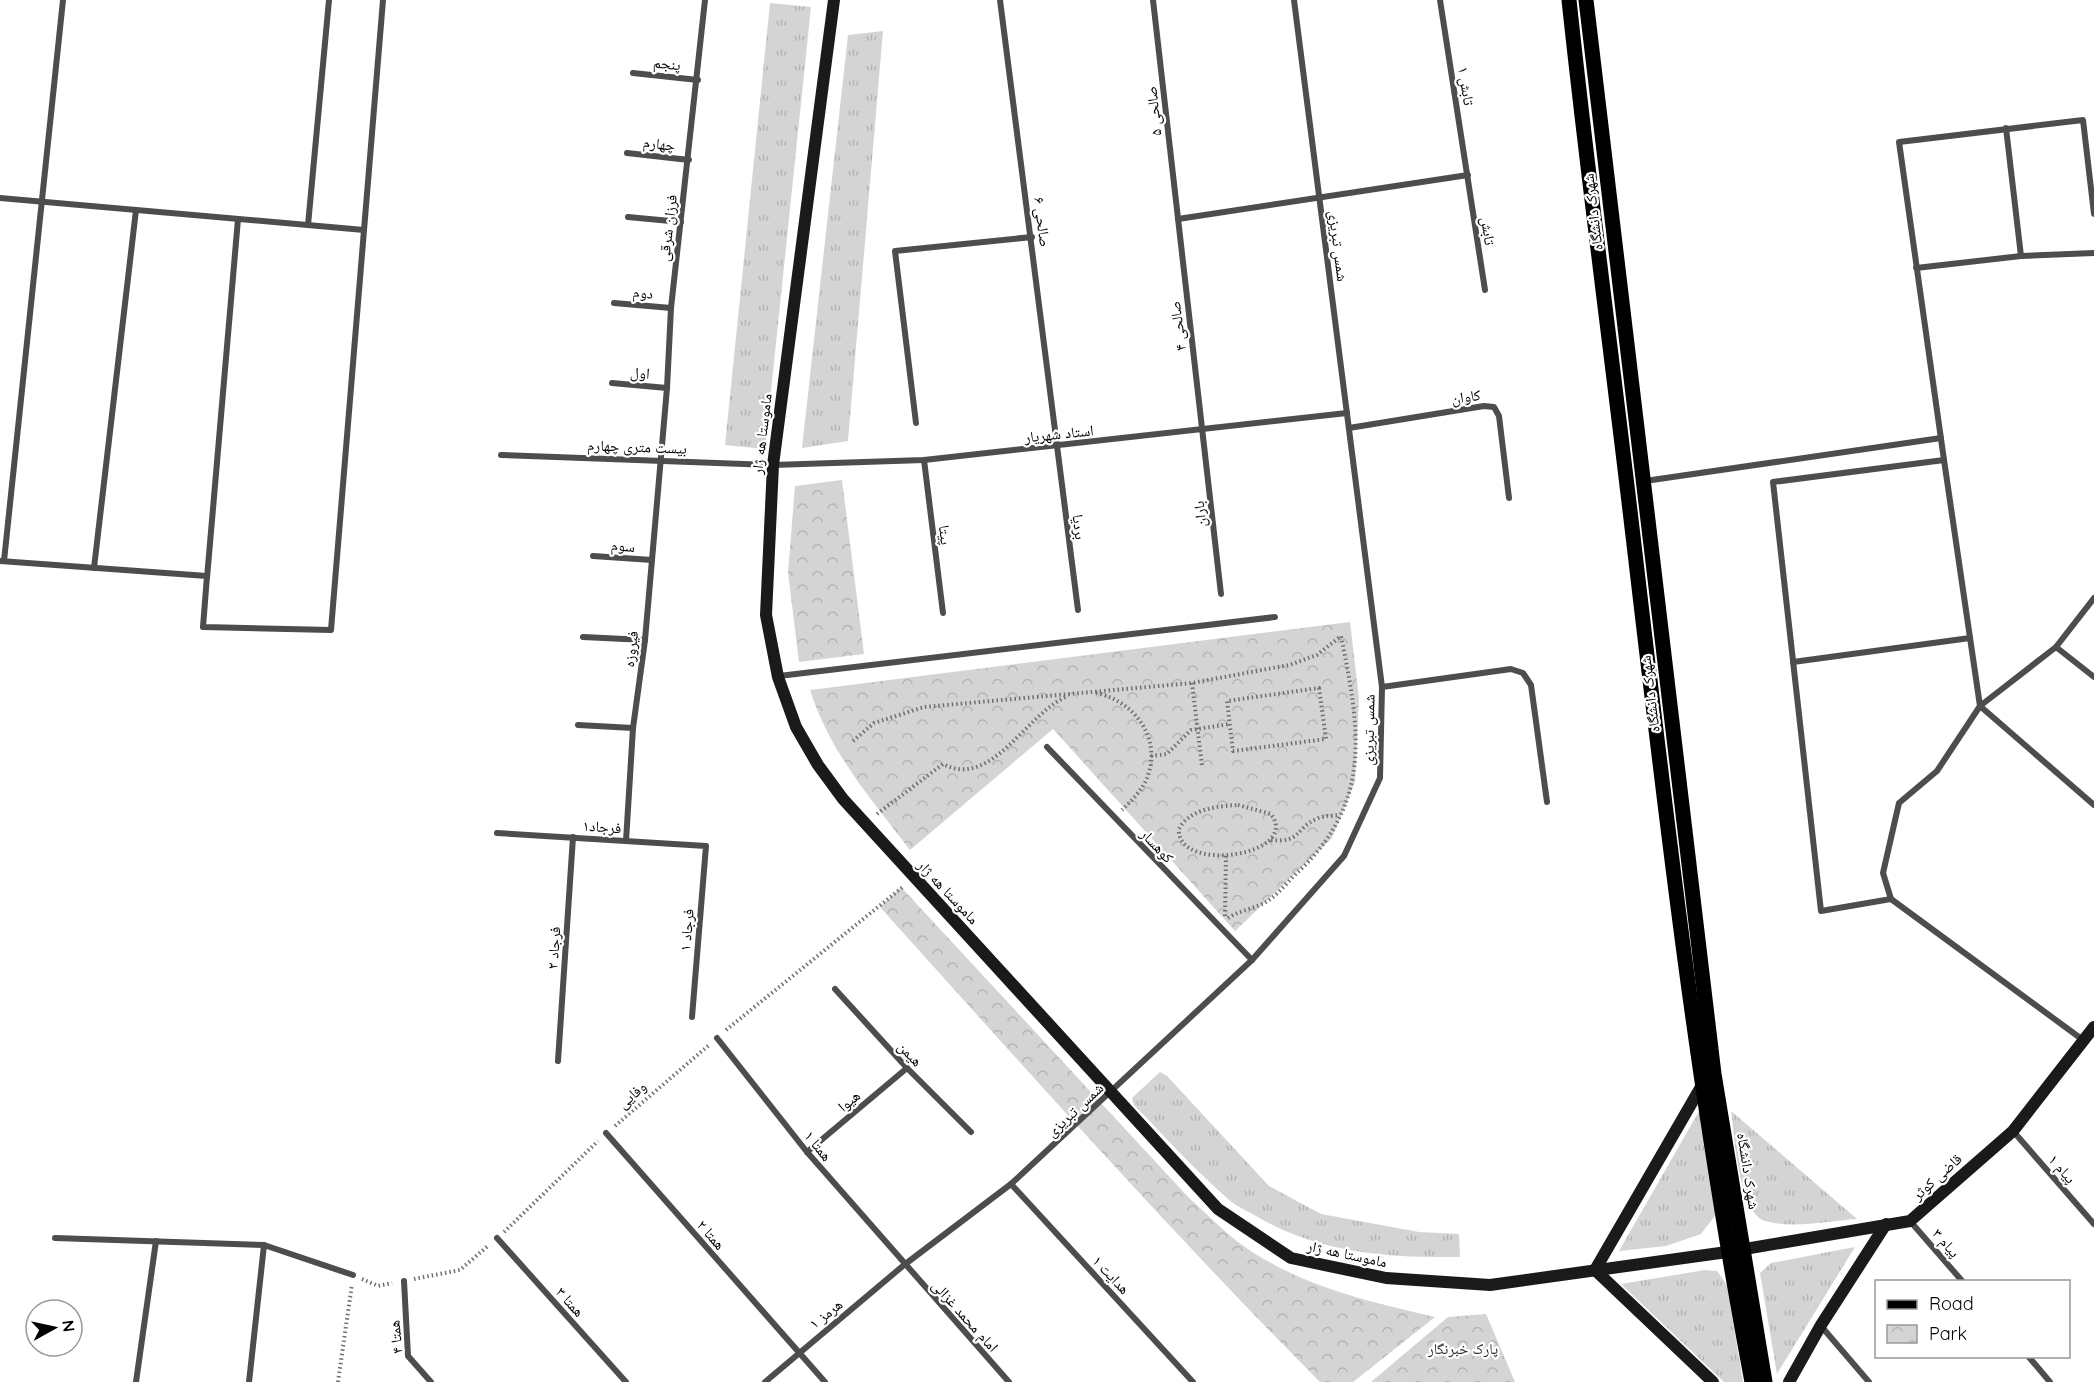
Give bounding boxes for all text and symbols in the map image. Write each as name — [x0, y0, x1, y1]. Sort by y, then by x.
street label: پنجم — [652, 53, 682, 75]
street label: تابش ۱ — [1453, 65, 1479, 107]
street label: صالحی ۵ — [1141, 85, 1167, 137]
street label: چهارم — [642, 132, 677, 156]
street label: شهرک دانشگاه — [1578, 172, 1607, 252]
street label: فرزان شرقی — [654, 193, 682, 263]
street label: صالحی ۶ — [1029, 196, 1055, 248]
street label: شمس تبریزی — [1324, 209, 1352, 283]
street label: تابش — [1476, 216, 1500, 247]
street label: دوم — [632, 282, 654, 304]
street label: صالحی ۴ — [1165, 300, 1191, 352]
street label: اول — [629, 362, 651, 384]
street label: کاوان — [1450, 385, 1482, 409]
street label: ماموستا هه ژار — [747, 392, 776, 476]
street label: استاد شهریار — [1022, 420, 1094, 447]
street label: بیست متری چهارم — [587, 435, 687, 459]
street label: باران — [1189, 500, 1211, 528]
street label: بردیا — [1069, 513, 1090, 541]
street label: پیتا — [935, 524, 956, 546]
street label: سوم — [610, 535, 636, 557]
street label: فیروزه — [619, 630, 642, 668]
street label: شهرک دانشگاه — [1635, 654, 1664, 734]
street label: شمس تبریزی — [1358, 694, 1380, 766]
street label: فرجاد۱ — [582, 816, 622, 837]
street label: کوهسار — [1136, 824, 1178, 867]
street label: ماموستا هه ژار — [913, 855, 983, 928]
street label: فرجاد ۱ — [675, 908, 698, 952]
street label: فرجاد ۲ — [543, 926, 564, 970]
street label: هیمن — [893, 1037, 927, 1071]
street label: وفایی — [613, 1077, 651, 1113]
street label: شمس تبریزی — [1042, 1078, 1108, 1142]
street label: هیوا — [834, 1086, 864, 1115]
street label: همتا ۱ — [800, 1127, 836, 1165]
street label: شهرک دانشگاه — [1733, 1131, 1764, 1211]
street label: قاضی کوثر — [1907, 1149, 1966, 1205]
street label: پیام ۱ — [2044, 1150, 2080, 1188]
street label: همتا ۲ — [693, 1216, 730, 1254]
street label: پیام ۳ — [1928, 1224, 1964, 1262]
street label: ماموستا هه ژار — [1304, 1236, 1389, 1271]
street label: هدایت ۱ — [1089, 1251, 1134, 1298]
street label: امام محمد غزالی — [927, 1276, 1003, 1356]
legend — [1875, 1280, 2070, 1358]
street label: همتا ۳ — [552, 1283, 589, 1321]
text: Road — [1929, 1292, 1974, 1315]
street label: هرمز ۱ — [805, 1294, 846, 1333]
north arrow — [24, 1298, 84, 1358]
text: N — [58, 1319, 80, 1333]
street label: همتا ۴ — [384, 1319, 407, 1355]
text: Park — [1929, 1322, 1967, 1345]
park label: پارک خبرنگار — [1427, 1339, 1498, 1358]

